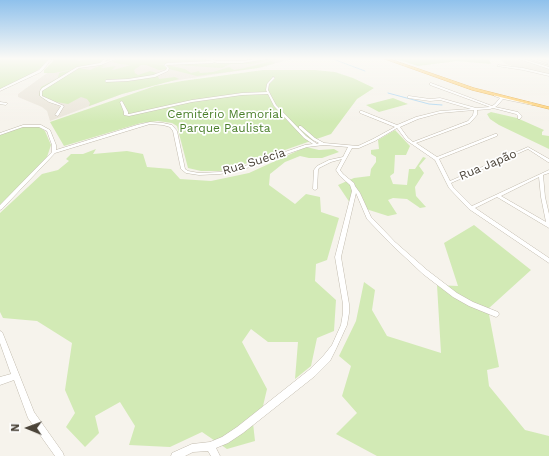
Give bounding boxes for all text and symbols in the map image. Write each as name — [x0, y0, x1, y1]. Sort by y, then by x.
park label: Cemitério Memorial Parque Paulista — [167, 107, 283, 135]
street label: Rua Suécia — [221, 146, 287, 178]
street label: Rua Japão — [457, 146, 519, 184]
north arrow — [8, 408, 48, 448]
text: N — [9, 424, 22, 432]

